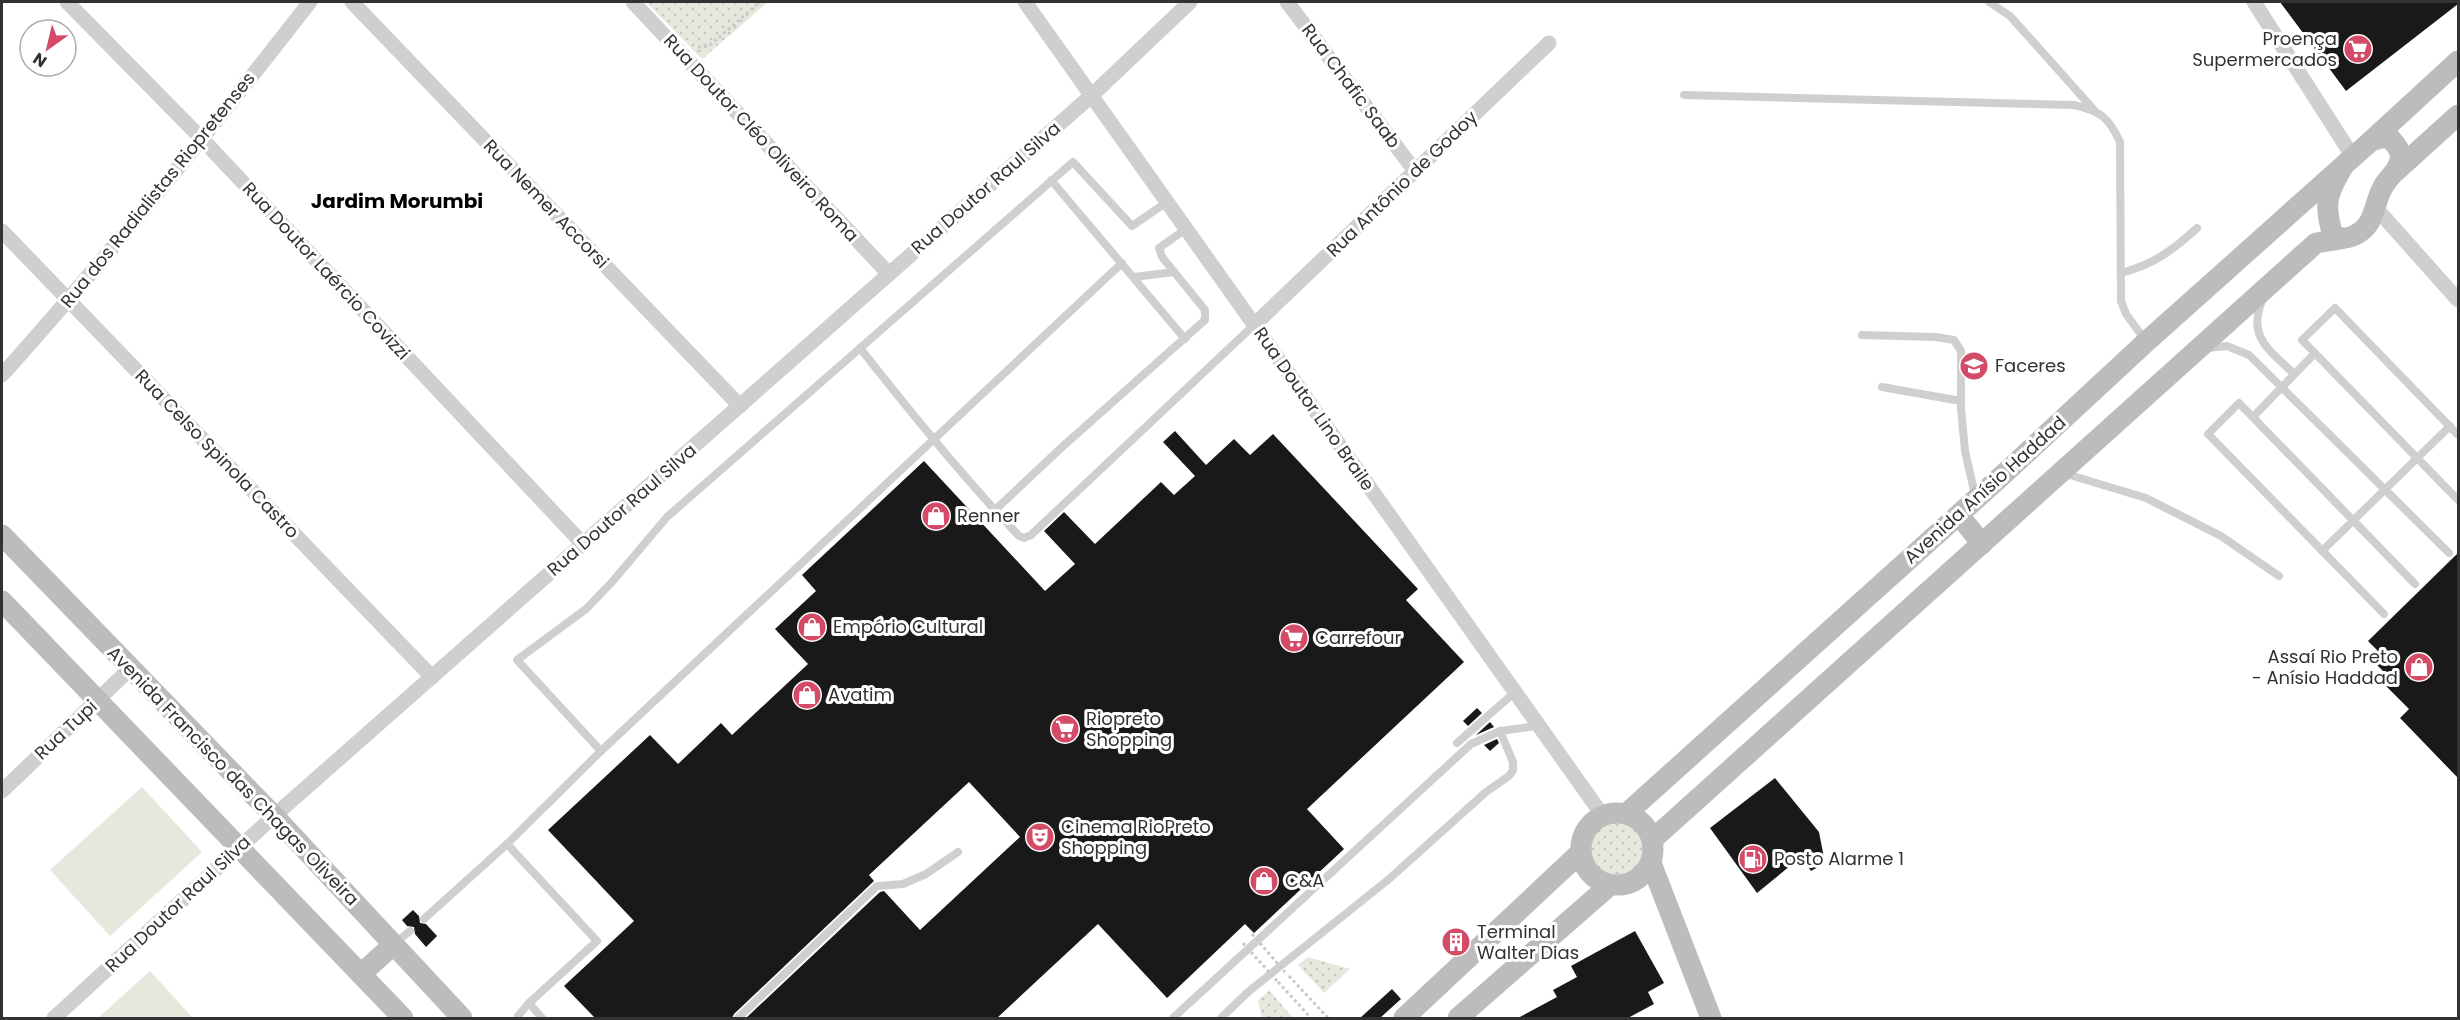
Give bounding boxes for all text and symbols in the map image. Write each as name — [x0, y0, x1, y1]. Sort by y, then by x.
north arrow — [18, 18, 78, 78]
street label: Rua Chafic Saab — [1296, 18, 1407, 153]
place label: Proença Supermercados — [2192, 26, 2337, 72]
street label: Rua Doutor Cléo Oliveiro Roma — [658, 28, 864, 247]
supermarket icon: Proença Supermercados — [2342, 33, 2374, 65]
text: N — [28, 47, 51, 73]
street label: Rua dos Radialistas Riopretenses — [55, 67, 261, 313]
street label: Rua Antônio de Godoy — [1321, 105, 1483, 262]
street label: Rua Doutor Raul Silva — [906, 116, 1066, 260]
street label: Rua Nemer Accorsi — [478, 134, 615, 274]
street label: Rua Doutor Laércio Covizzi — [237, 176, 416, 365]
district label: Jardim Morumbi — [311, 187, 483, 215]
street label: Rua Doutor Lino Braile — [1248, 322, 1381, 496]
school or university icon: Faceres — [1958, 350, 1990, 382]
place label: Faceres — [1995, 353, 2066, 378]
street label: Rua Celso Spinola Castro — [130, 364, 305, 544]
street label: Avenida Anísio Haddad — [1898, 410, 2071, 569]
street label: Rua Doutor Raul Silva — [542, 438, 702, 582]
shop icon: Renner — [920, 500, 952, 532]
place label: Renner — [957, 503, 1020, 528]
shop icon: Empório Cultural — [796, 611, 828, 643]
place label: Empório Cultural — [833, 614, 983, 639]
supermarket icon: Carrefour — [1278, 622, 1310, 654]
place label: Carrefour — [1315, 625, 1402, 650]
street label: Avenida Francisco das Chagas Oliveira — [102, 640, 365, 911]
place label: Assaí Rio Preto - Anísio Haddad — [2252, 644, 2398, 690]
shop icon: Assaí Rio Preto - Anísio Haddad — [2403, 651, 2435, 683]
shop icon: Avatim — [791, 679, 823, 711]
place label: Avatim — [828, 682, 892, 707]
street label: Rua Tupi — [29, 694, 102, 765]
place label: Riopreto Shopping — [1086, 706, 1172, 752]
supermarket icon: Riopreto Shopping — [1049, 713, 1081, 745]
place label: Cinema RioPreto Shopping — [1061, 814, 1211, 860]
theatre icon: Cinema RioPreto Shopping — [1024, 821, 1056, 853]
street label: Rua Doutor Raul Silva — [100, 830, 256, 978]
fuel station icon: Posto Alarme 1 — [1737, 843, 1769, 875]
place label: Posto Alarme 1 — [1774, 846, 1904, 871]
shop icon: C&A — [1248, 865, 1280, 897]
place label: C&A — [1285, 868, 1324, 893]
place label: Terminal Walter Dias — [1477, 919, 1579, 965]
building icon: Terminal Walter Dias — [1440, 926, 1472, 958]

